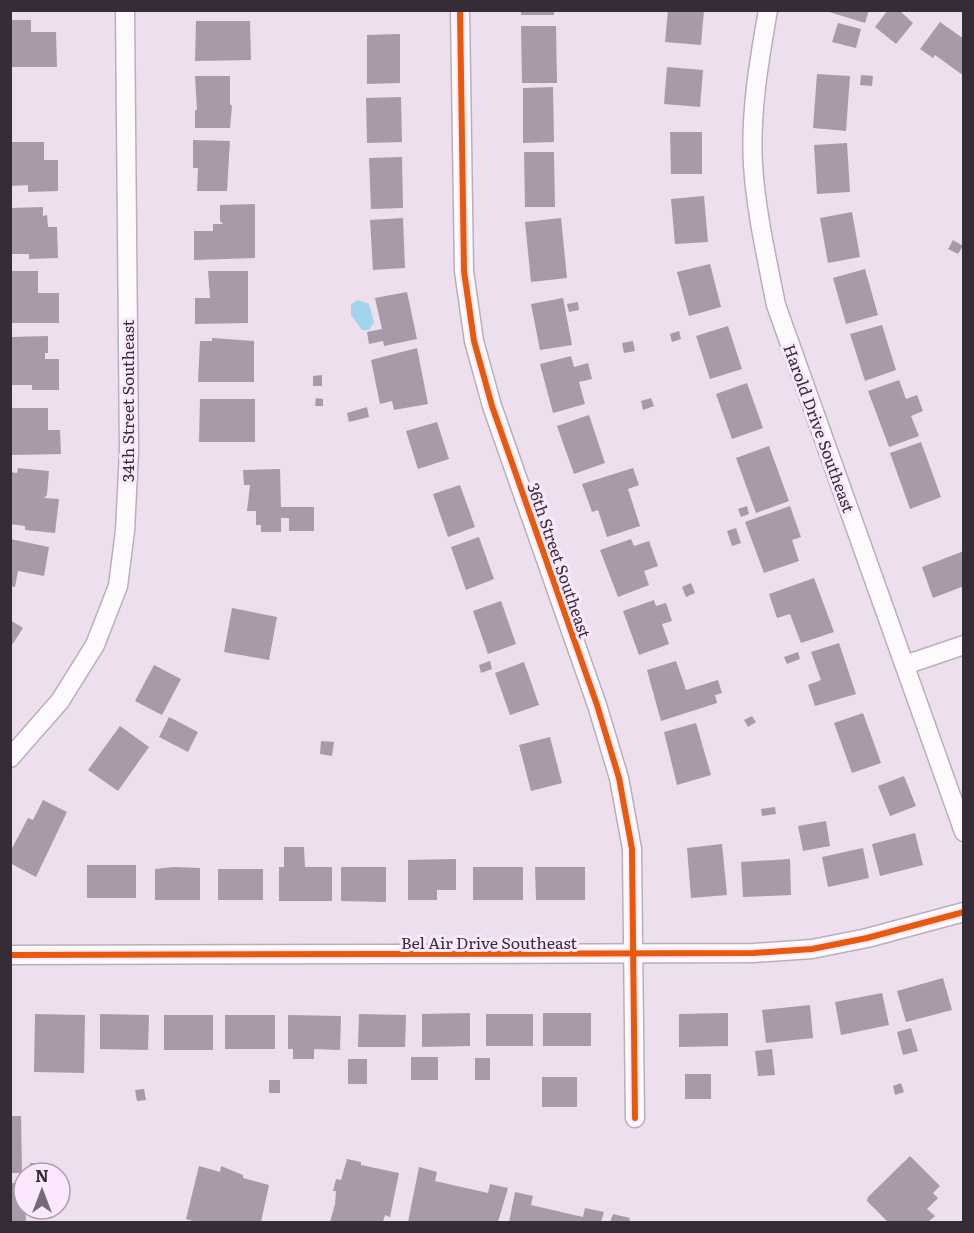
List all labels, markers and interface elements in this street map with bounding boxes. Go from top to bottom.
street label: 34th Street Southeast [115,319,139,482]
street label: Harold Drive Southeast [778,340,862,516]
street label: 36th Street Southeast [522,479,598,641]
street label: Bel Air Drive Southeast [401,930,578,954]
north arrow [12,1161,72,1221]
text: N [35,1163,49,1187]

